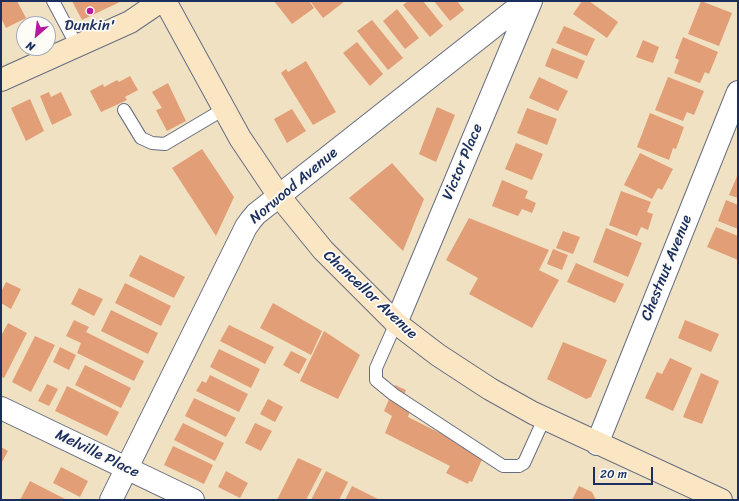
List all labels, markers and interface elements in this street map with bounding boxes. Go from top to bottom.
marker: Dunkin' [85,6,95,16]
north arrow [16,16,56,56]
place label: Dunkin' [65,17,115,35]
text: N [23,36,38,56]
street label: Victor Place [439,121,487,203]
street label: Norwood Avenue [246,144,342,228]
street label: Chestnut Avenue [638,213,696,323]
street label: Chancellor Avenue [319,247,421,343]
street label: Melville Place [52,426,142,482]
scale bar [595,459,655,485]
text: 20 m [600,463,627,485]

